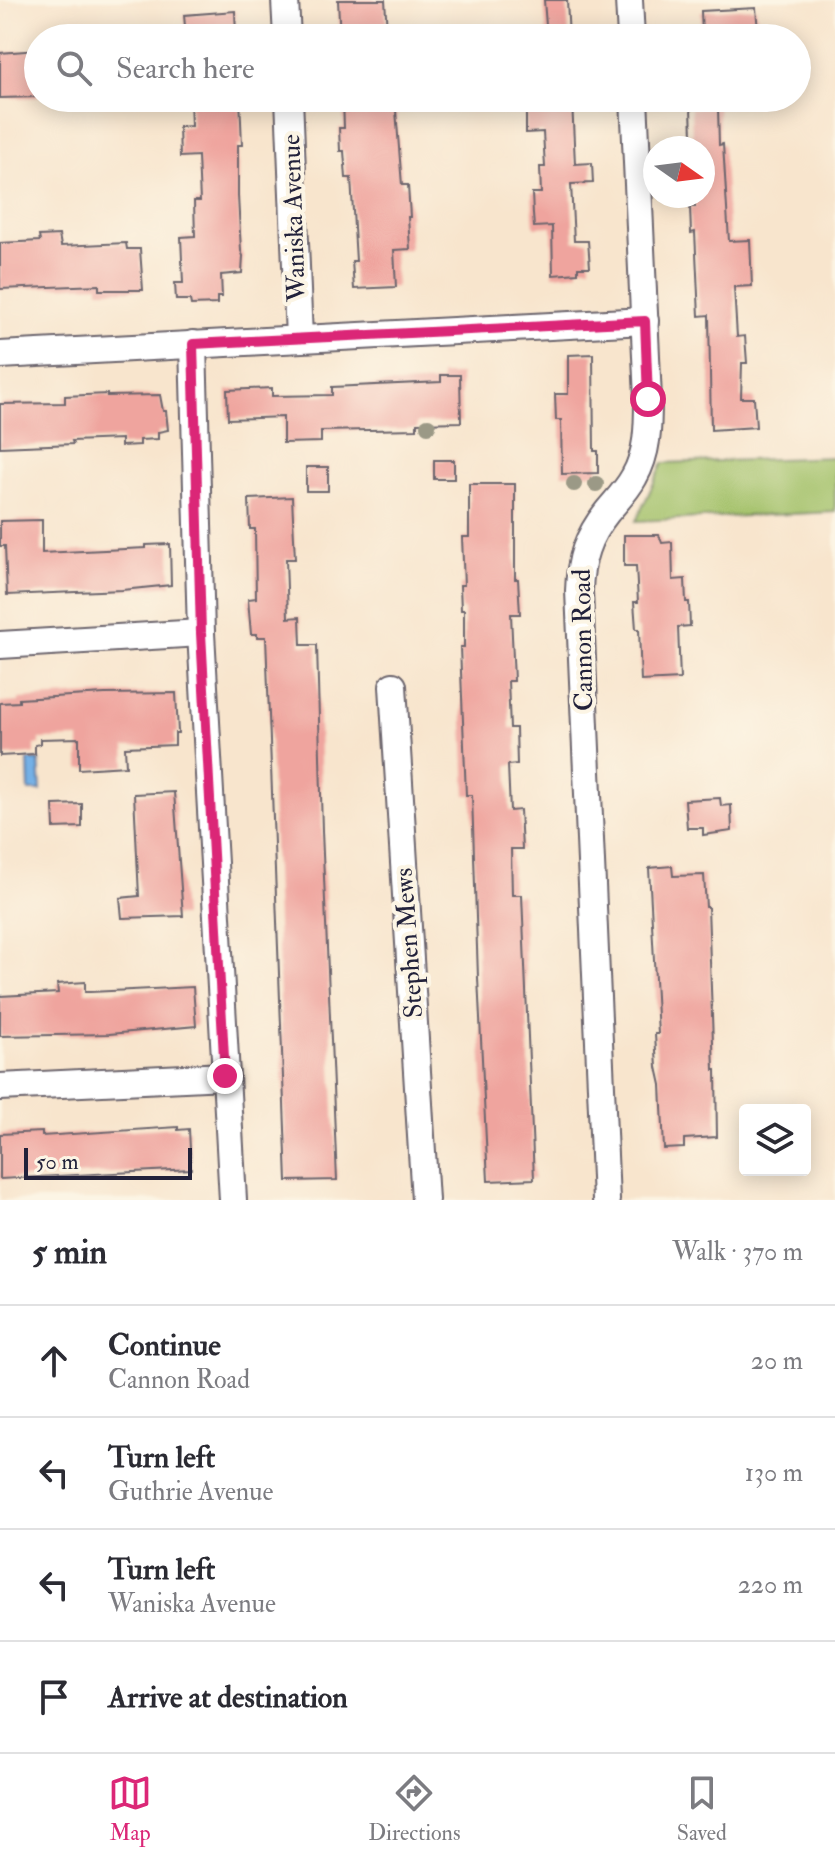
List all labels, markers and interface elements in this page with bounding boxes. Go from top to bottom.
search box [24,24,811,112]
icon: search [52,46,96,90]
text: Search here [116,50,255,87]
street label: Waniska Avenue [275,133,313,303]
north arrow [643,136,715,208]
route start [630,381,666,417]
street label: Cannon Road [566,568,600,711]
street label: Stephen Mews [388,867,431,1019]
route end [207,1058,243,1094]
map controls [739,1104,811,1176]
button: layers [739,1104,811,1176]
scale bar [24,1144,192,1180]
text: 50 m [36,1148,78,1176]
text: 5 min [32,1231,107,1274]
text: Walk · 370 m [672,1236,803,1268]
text: Continue [108,1327,221,1364]
icon: ahead [32,1339,76,1383]
text: 20 m [751,1345,803,1377]
text: Cannon Road [108,1364,250,1396]
text: Turn left [108,1439,215,1476]
icon: left [32,1451,76,1495]
text: 130 m [745,1457,803,1489]
text: Guthrie Avenue [108,1476,273,1508]
text: Turn left [108,1551,215,1588]
icon: left [32,1563,76,1607]
text: 220 m [738,1569,803,1601]
text: Waniska Avenue [108,1588,276,1620]
icon: arrive [32,1675,76,1719]
text: Arrive at destination [108,1679,348,1716]
tab: Map [108,1771,152,1847]
tab: Directions [368,1771,461,1847]
tab: Saved [677,1771,727,1847]

